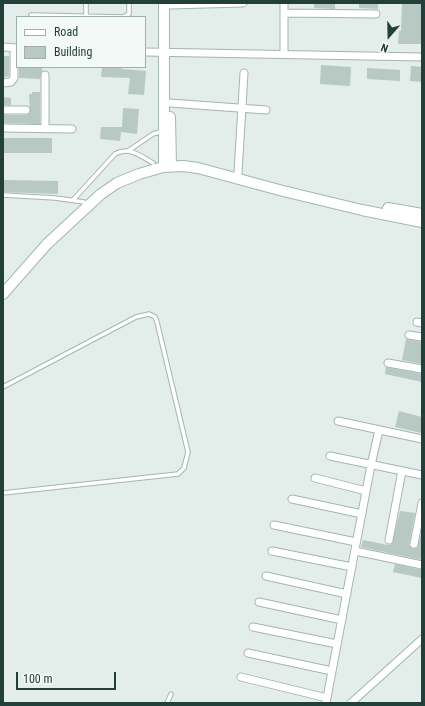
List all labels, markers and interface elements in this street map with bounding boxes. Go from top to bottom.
legend [16,16,146,68]
north arrow [369,16,409,56]
text: Road [54,25,78,39]
text: N [379,40,390,55]
text: Building [54,45,92,59]
scale bar [18,664,118,690]
text: 100 m [23,672,53,686]

